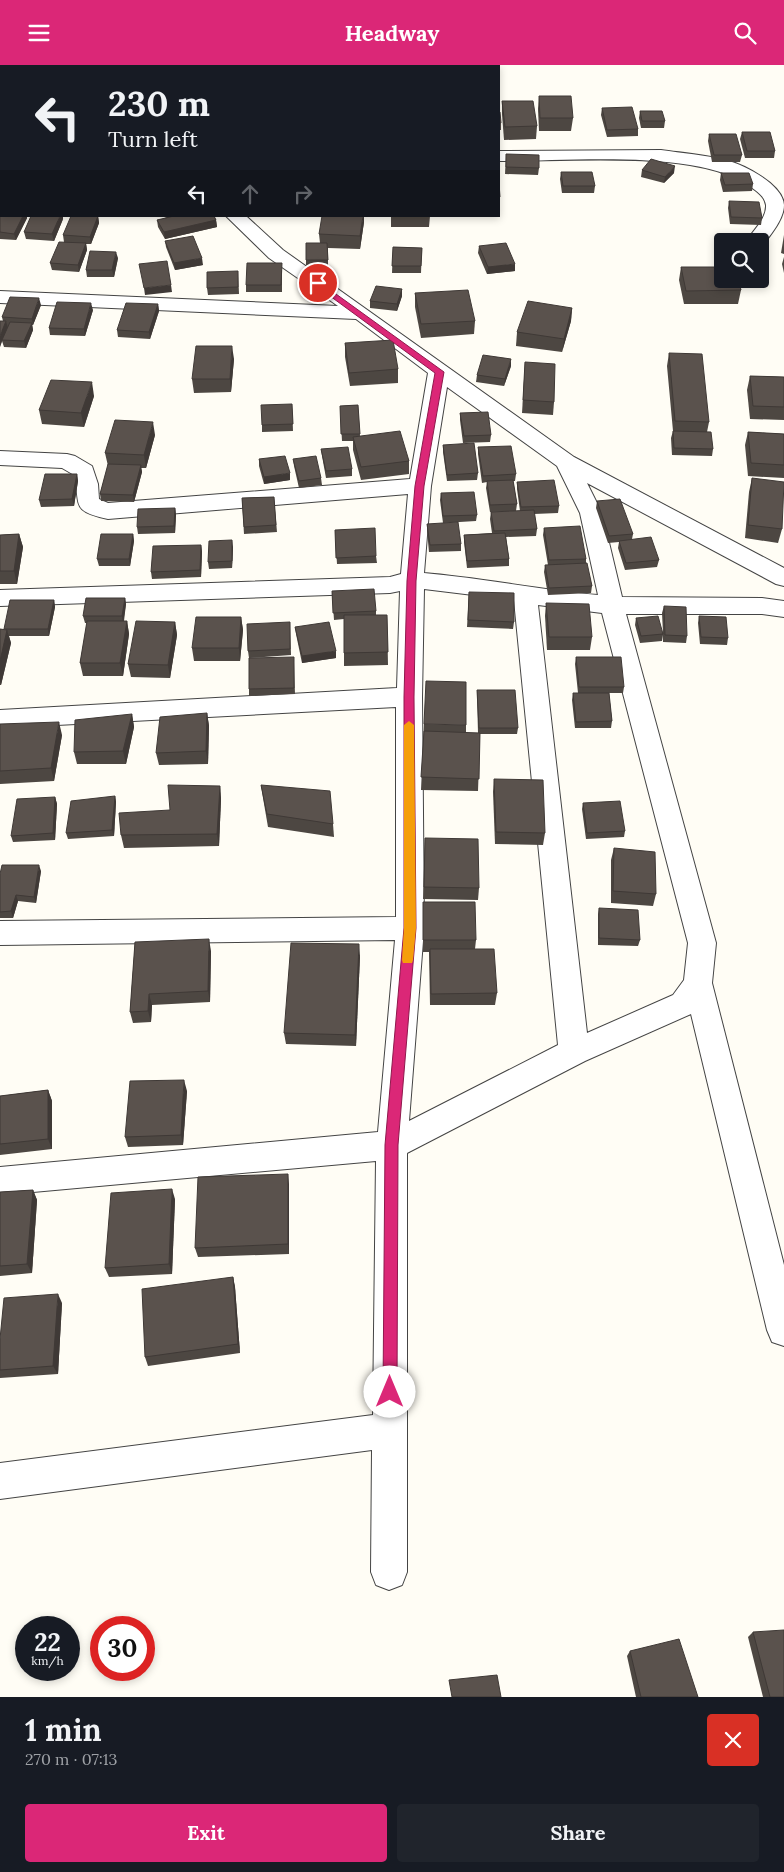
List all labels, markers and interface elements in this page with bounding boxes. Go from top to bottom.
icon: menu [25,19,53,47]
text: Headway [345,19,439,47]
icon: search [731,19,759,47]
text: 230 m [108,81,210,126]
icon: left [25,85,90,150]
text: Turn left [108,125,198,153]
icon: left [183,180,211,208]
icon: ahead [236,180,264,208]
icon: right [289,180,317,208]
map controls [714,233,769,288]
button: search [714,233,769,288]
pin [297,262,339,304]
icon: arrive [304,269,332,297]
position arrow [363,1365,415,1417]
speed limit sign: 30 [90,1616,155,1681]
text: 22 [34,1626,61,1658]
text: km/h [31,1653,64,1668]
text: 1 min [25,1711,102,1749]
button: close [707,1714,759,1766]
text: 270 m · 07:13 [25,1749,118,1769]
button: Exit [25,1804,387,1862]
button: Share [397,1804,759,1862]

